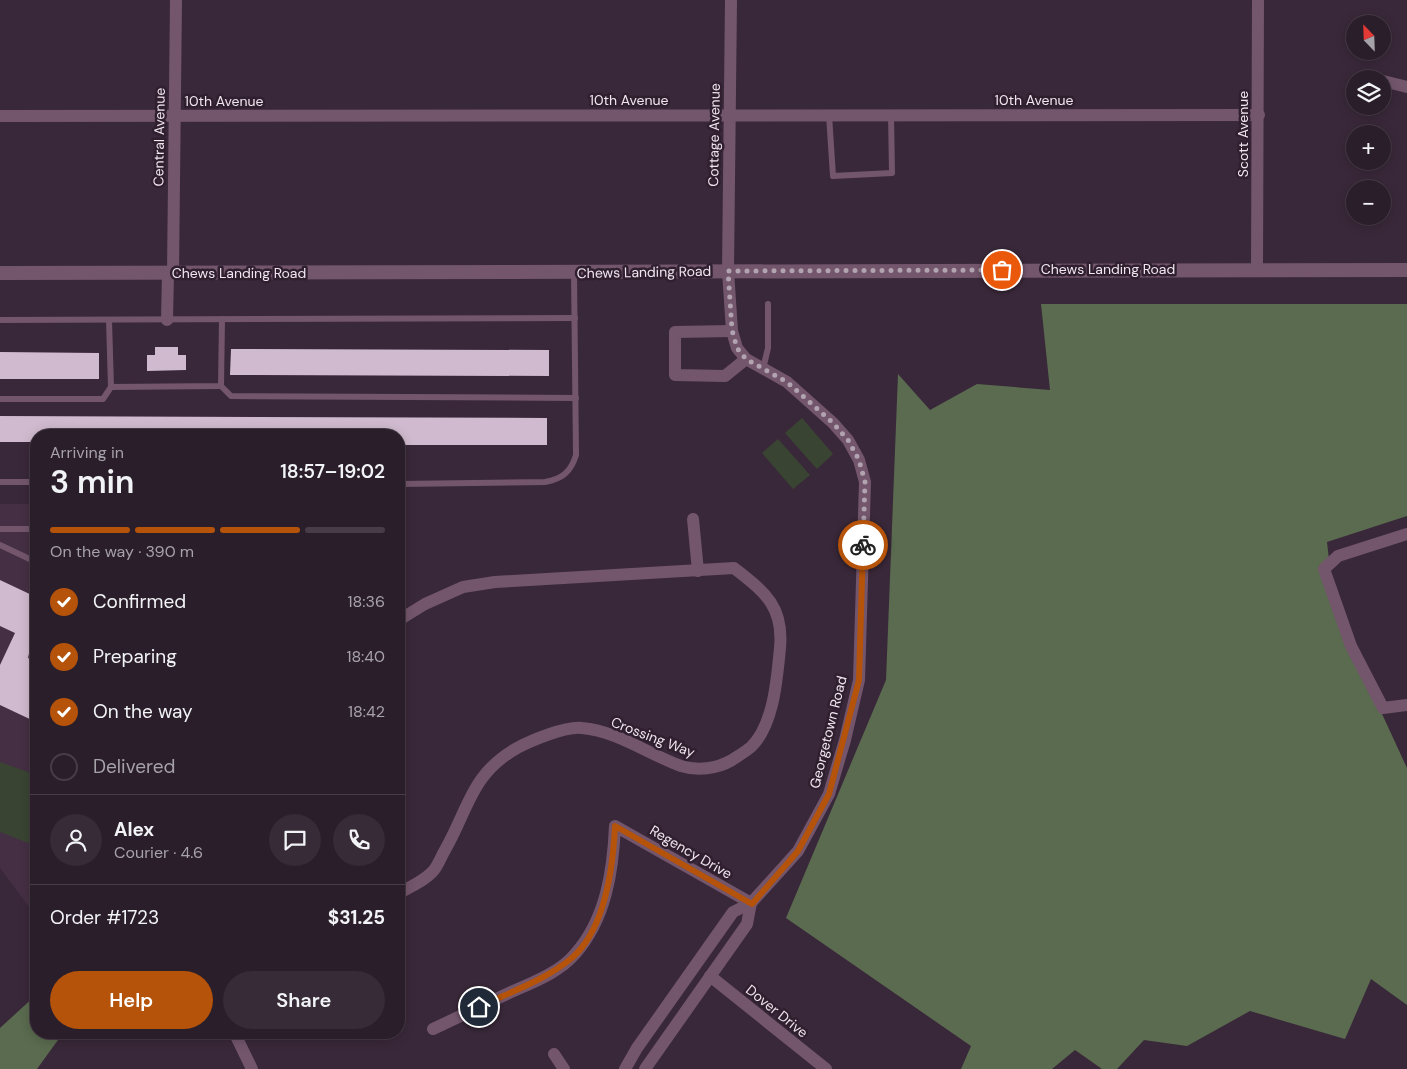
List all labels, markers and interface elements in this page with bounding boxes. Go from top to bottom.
north arrow [1346,15,1391,60]
map controls [1346,15,1391,225]
button: layers [1346,70,1391,115]
street label: Cottage Avenue [704,83,724,187]
street label: Central Avenue [149,87,169,187]
street label: 10th Avenue [590,91,668,109]
street label: 10th Avenue [995,91,1073,109]
street label: Scott Avenue [1234,91,1252,177]
street label: 10th Avenue [185,92,263,110]
button: + [1346,125,1391,170]
button: − [1346,180,1391,225]
pin [981,249,1023,291]
icon: bag [988,256,1016,284]
street label: Chews Landing Road [1041,260,1175,278]
street label: Chews Landing Road [577,262,711,282]
street label: Chews Landing Road [172,264,306,282]
text: Arriving in [50,442,124,463]
text: 18:57–19:02 [280,459,385,484]
text: 3 min [50,461,134,503]
courier [838,520,888,570]
icon: bike [849,531,877,559]
text: On the way · 390 m [50,541,194,562]
icon: check [50,588,78,616]
text: Confirmed [93,589,186,614]
text: 18:36 [348,591,385,612]
icon: check [50,643,78,671]
text: Preparing [93,644,177,669]
text: 18:40 [346,646,385,667]
street label: Georgetown Road [805,674,851,790]
icon: check [50,698,78,726]
text: On the way [93,699,193,724]
text: 18:42 [348,701,385,722]
street label: Crossing Way [609,713,698,761]
text: Delivered [93,754,175,779]
button: person [50,814,102,866]
button: chat [269,814,321,866]
button: phone [333,814,385,866]
text: Alex [114,817,154,842]
street label: Regency Drive [647,821,735,883]
text: Courier · 4.6 [114,842,203,863]
text: Order #1723 [50,905,159,930]
text: $31.25 [328,905,385,930]
button: Help [50,971,213,1029]
button: Share [223,971,385,1029]
street label: Dover Drive [742,981,812,1042]
pin [458,986,500,1028]
icon: home [465,993,493,1021]

